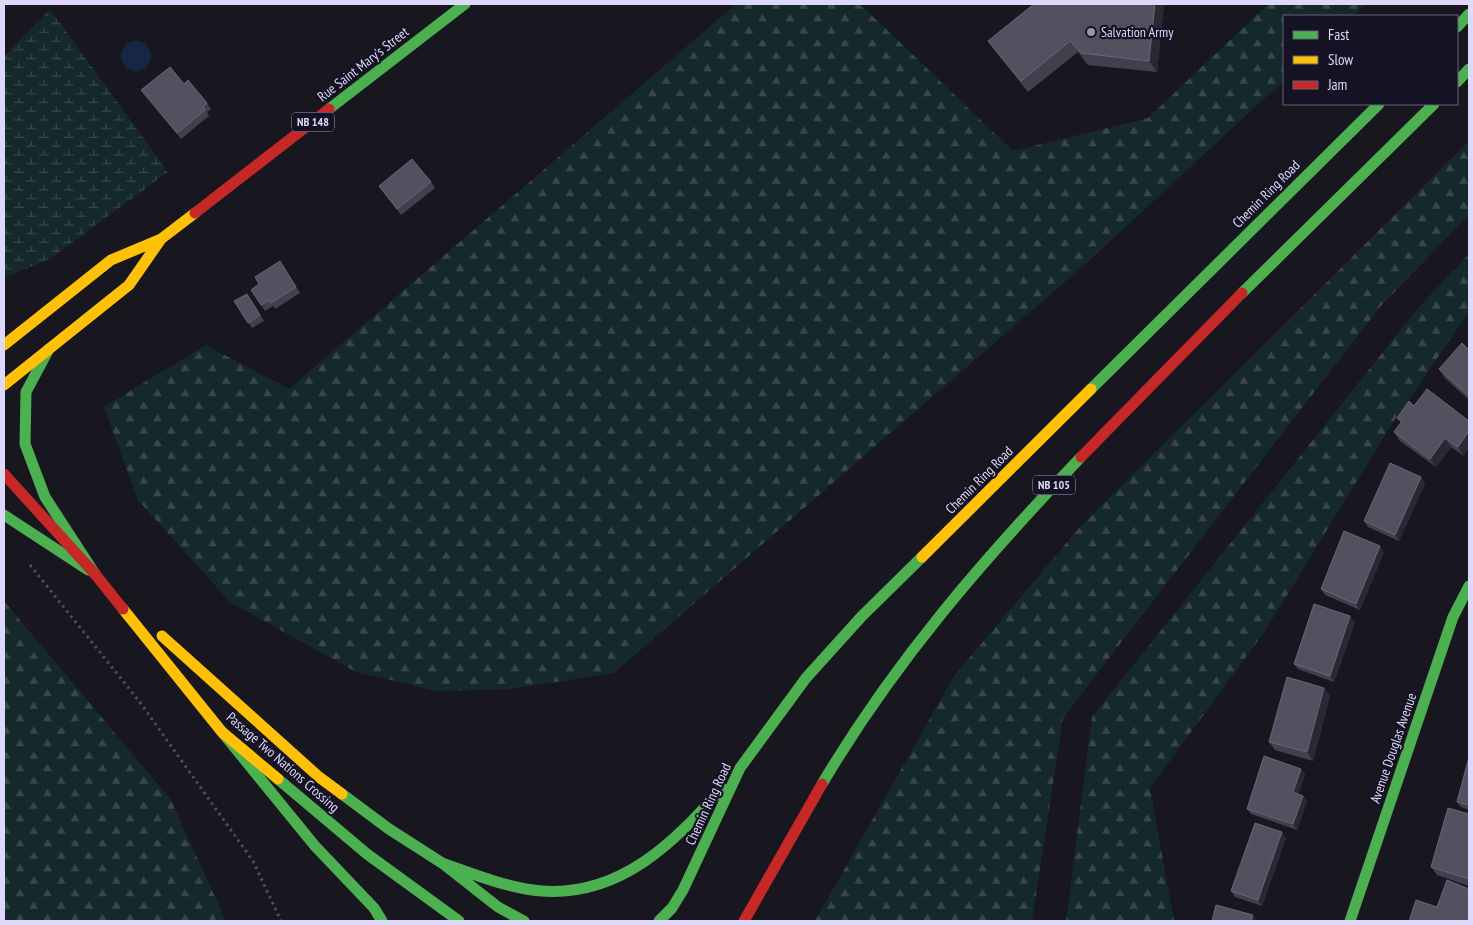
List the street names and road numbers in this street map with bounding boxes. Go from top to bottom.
street label: Rue Saint Mary's Street [314,23,412,105]
road number: NB 148 [292,112,334,132]
street label: Chemin Ring Road [1228,156,1304,232]
street label: Chemin Ring Road [941,442,1017,518]
road number: NB 105 [1033,476,1075,494]
street label: Avenue Douglas Avenue [1366,690,1420,806]
street label: Passage Two Nations Crossing [223,708,343,816]
street label: Chemin Ring Road [681,760,735,848]

